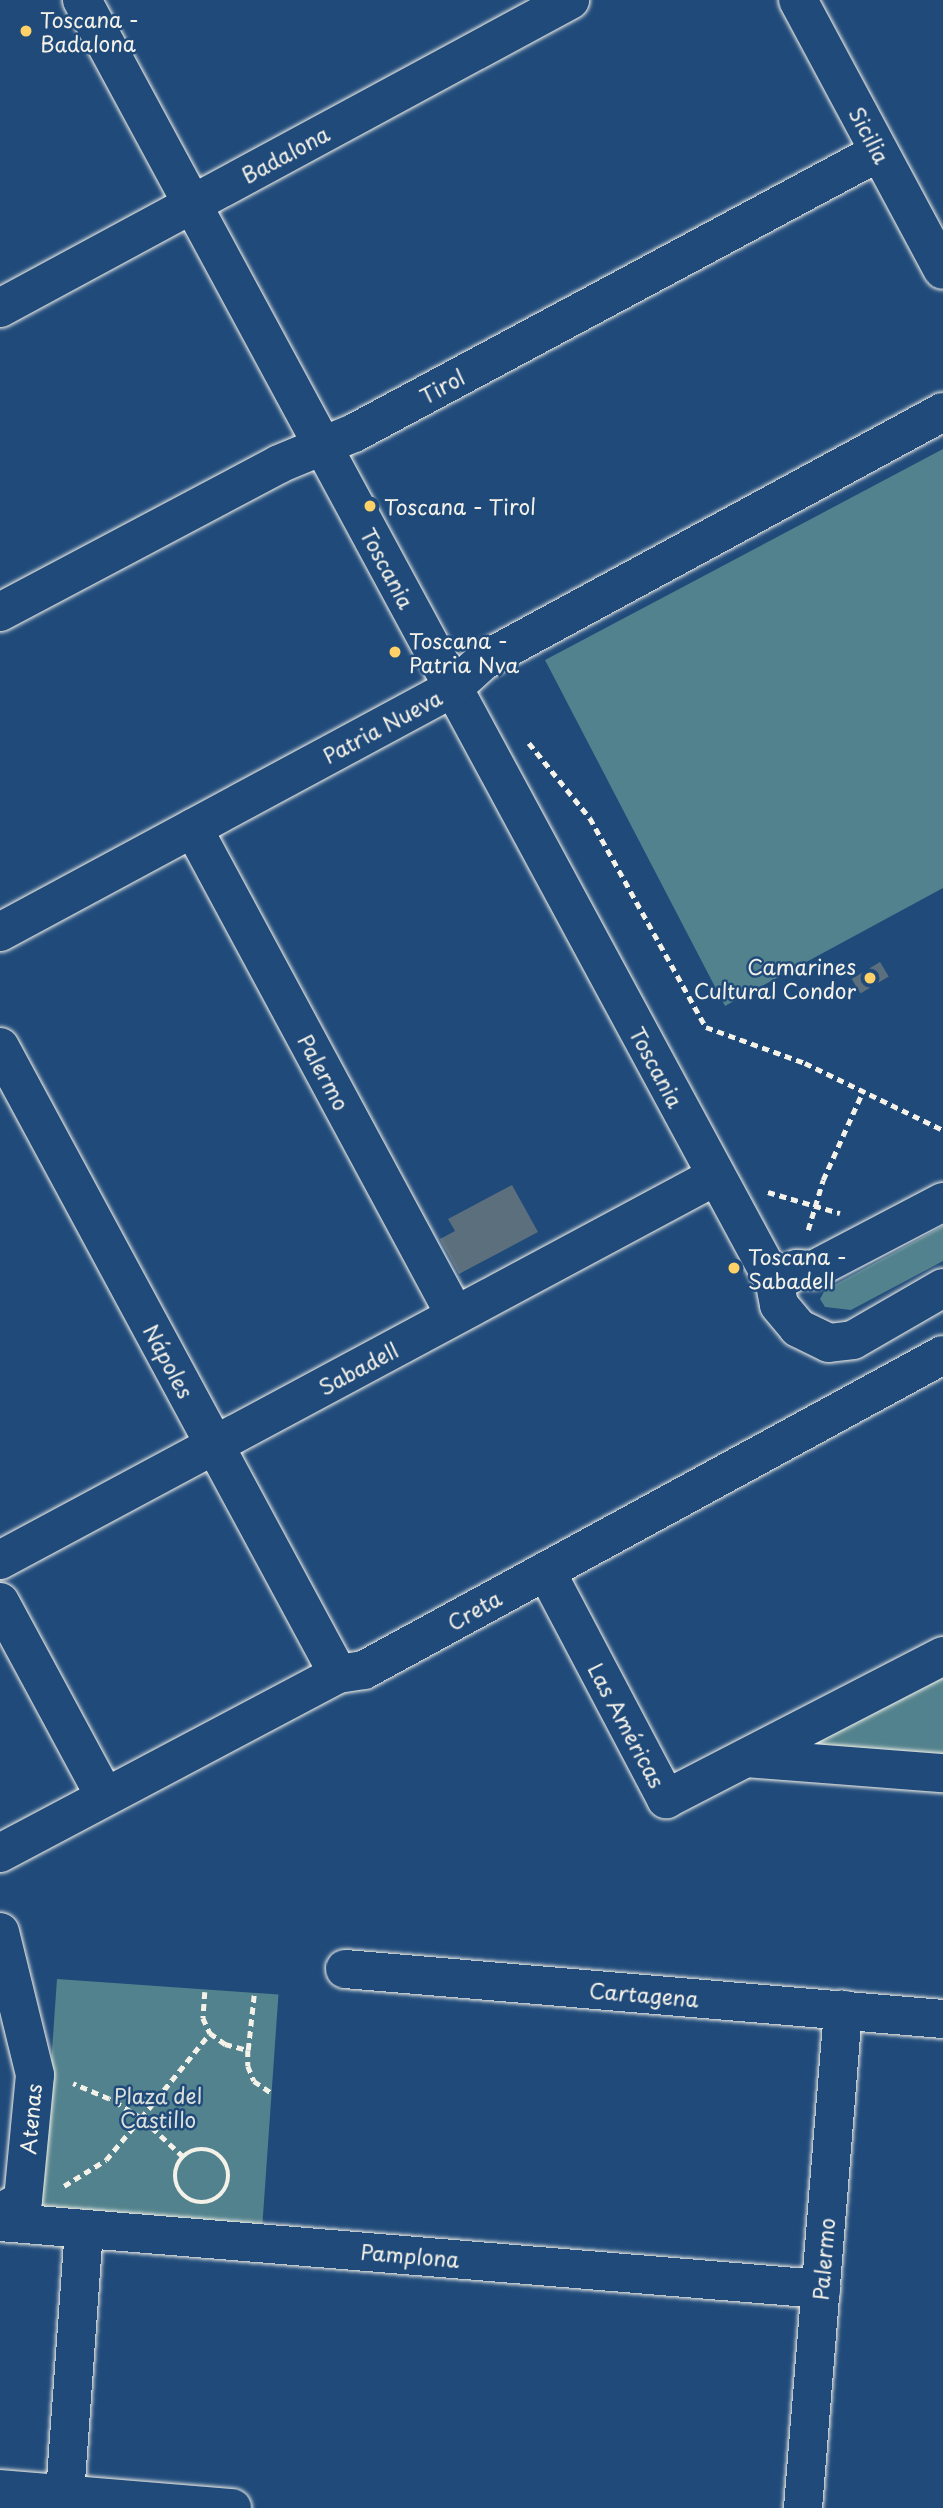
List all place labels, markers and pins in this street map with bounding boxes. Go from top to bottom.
place label: Toscana - Badalona [40,6,139,56]
marker: Toscana - Badalona [18,23,34,39]
place label: Toscana - Tirol [384,493,538,519]
marker: Toscana - Tirol [362,498,378,514]
place label: Toscana - Patria Nva [409,627,516,677]
marker: Toscana - Patria Nva [387,644,403,660]
place label: Camarines Cultural Condor [693,953,856,1003]
marker: Camarines Cultural Condor [862,970,878,986]
place label: Toscana - Sabadell [748,1243,847,1293]
marker: Toscana - Sabadell [726,1260,742,1276]

